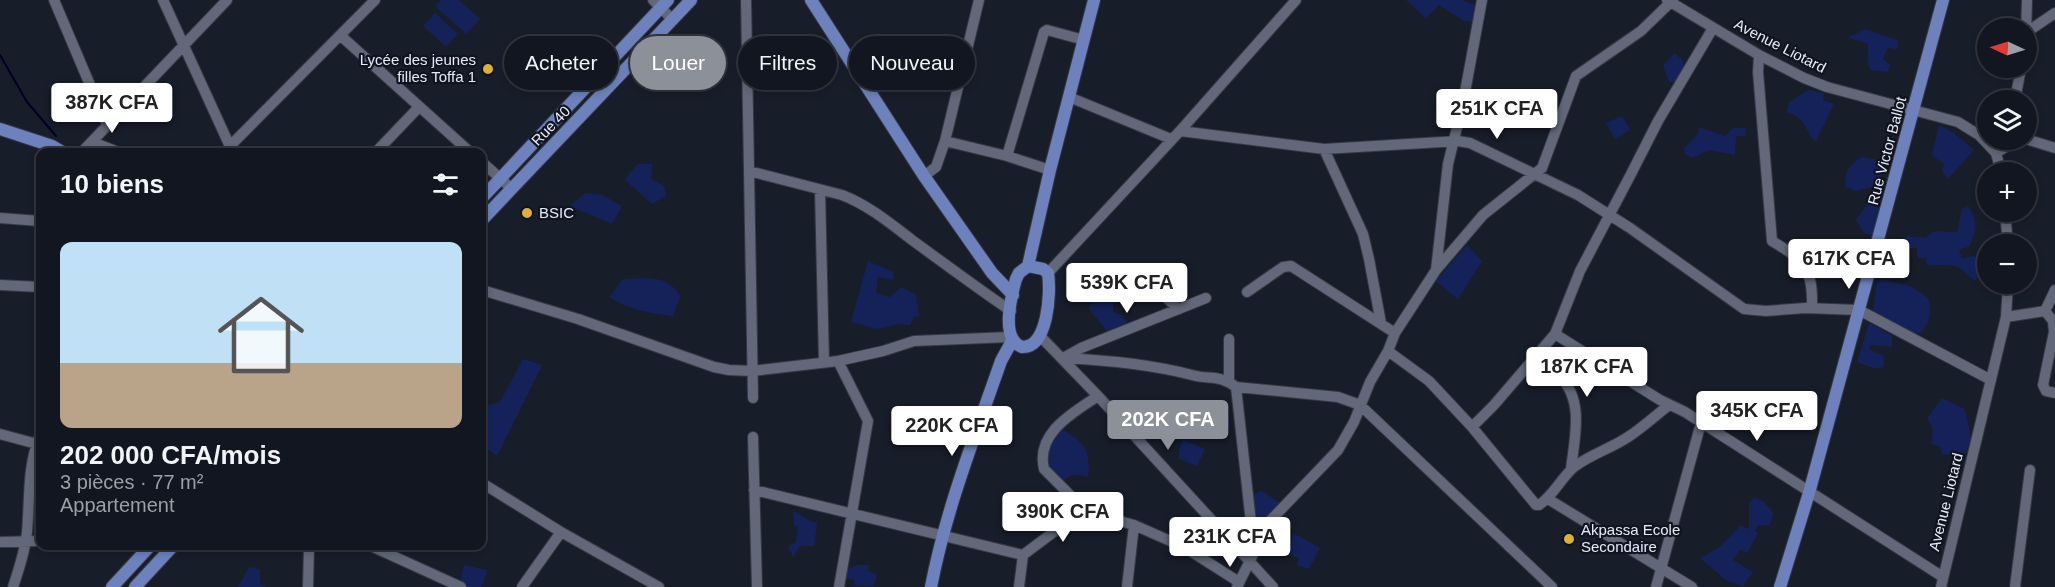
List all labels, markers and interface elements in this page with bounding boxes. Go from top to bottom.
street label: Avenue Liotard [1732,15,1829,76]
north arrow [1977,18,2037,78]
map controls [1977,18,2037,294]
chip: Acheter [504,36,618,90]
chip: Louer [630,36,726,90]
chip: Filtres [738,36,837,90]
chip: Nouveau [849,36,975,90]
place label: Lycée des jeunes filles Toffa 1 [360,51,476,85]
marker: Lycée des jeunes filles Toffa 1 [481,62,495,76]
pin: 387K CFA [50,83,174,134]
pin: 251K CFA [1435,89,1559,140]
button: layers [1977,90,2037,150]
text: 387K CFA [65,91,159,113]
street label: Rue Victor Ballot [1864,94,1909,207]
text: 251K CFA [1450,97,1544,119]
street label: Rue 40 [528,102,574,149]
button: + [1977,162,2037,222]
icon: filters [429,168,462,201]
text: 10 biens [60,169,164,199]
place label: BSIC [539,204,574,221]
marker: BSIC [520,206,534,220]
button: − [1977,234,2037,294]
pin: 617K CFA [1787,239,1911,290]
text: 617K CFA [1802,247,1896,269]
pin: 539K CFA [1065,263,1189,314]
text: 539K CFA [1080,271,1174,293]
icon: home [207,281,315,389]
pin: 187K CFA [1525,347,1649,398]
text: 187K CFA [1540,355,1634,377]
pin: 345K CFA [1695,391,1819,442]
text: 345K CFA [1710,399,1804,421]
pin: 202K CFA [1106,400,1230,451]
pin: 220K CFA [890,406,1014,457]
text: 202K CFA [1121,408,1215,430]
text: 220K CFA [905,414,999,436]
text: 202 000 CFA/mois [60,440,281,470]
street label: Avenue Liotard [1925,451,1966,553]
text: 3 pièces · 77 m² [60,471,203,493]
pin: 390K CFA [1001,492,1125,543]
text: Appartement [60,494,175,516]
text: 390K CFA [1016,500,1110,522]
pin: 231K CFA [1168,517,1292,568]
place label: Akpassa Ecole Secondaire [1581,521,1680,555]
text: 231K CFA [1183,525,1277,547]
marker: Akpassa Ecole Secondaire [1562,532,1576,546]

